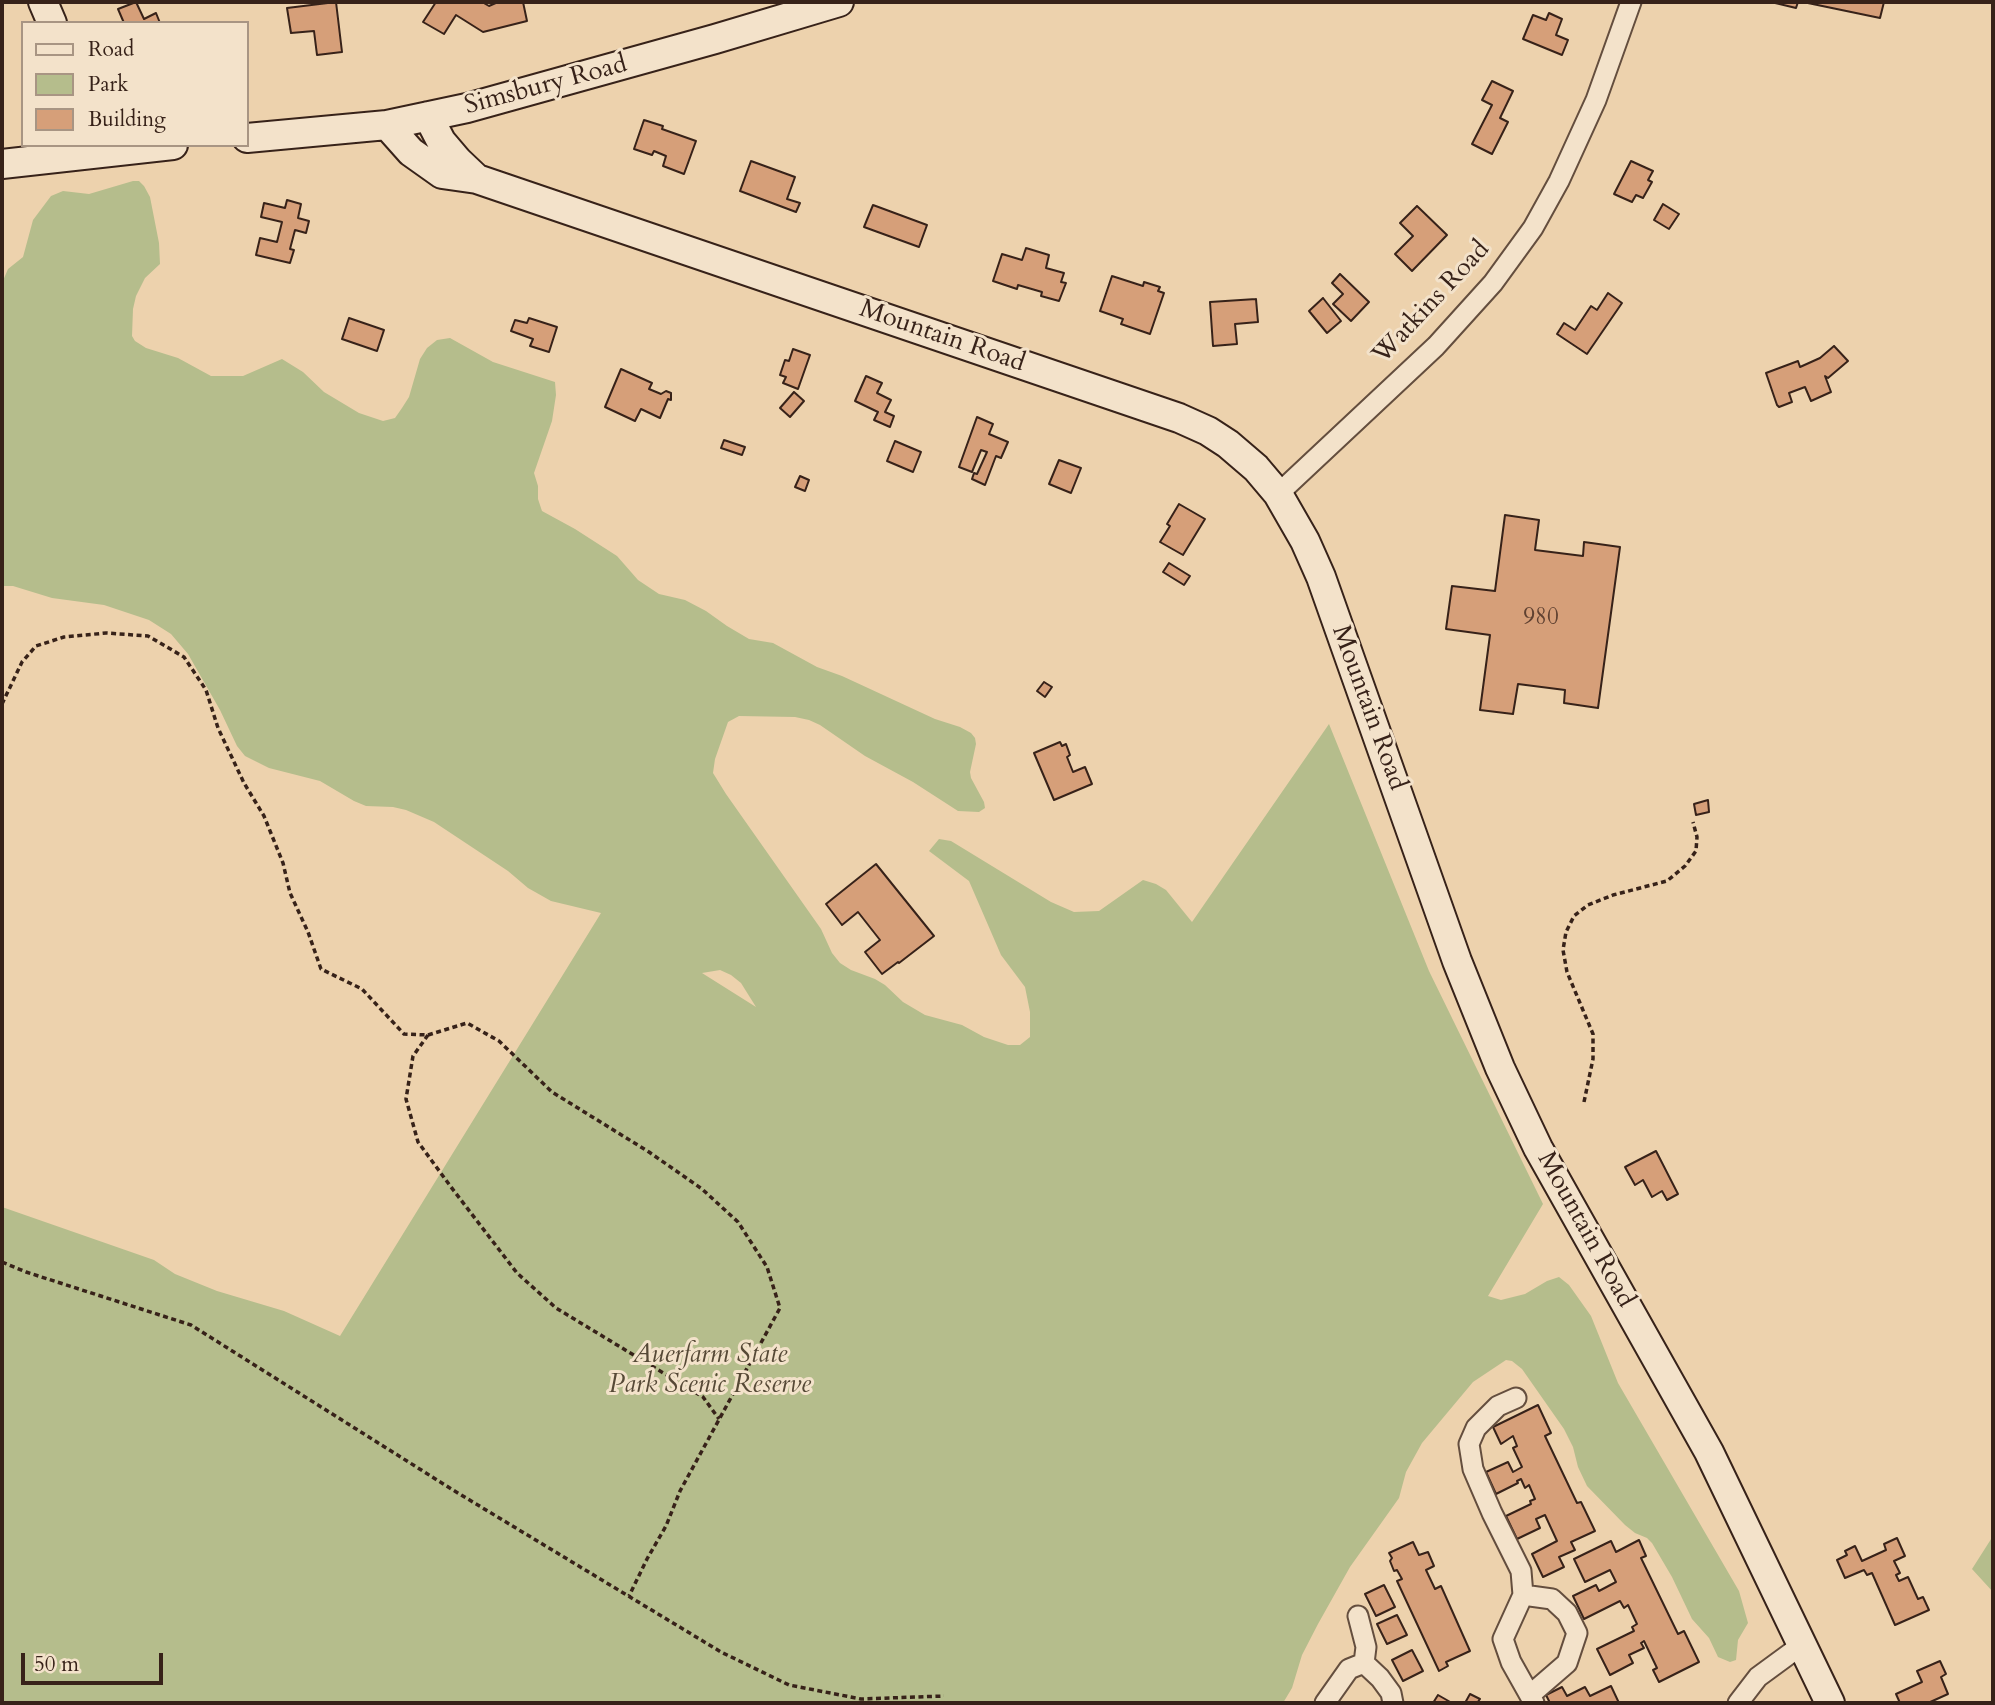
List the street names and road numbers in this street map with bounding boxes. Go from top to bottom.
street label: Simsbury Road [462,49,630,123]
street label: Watkins Road [1367,235,1497,371]
street label: Mountain Road [855,294,1029,380]
street label: Mountain Road [1324,621,1412,795]
street label: Mountain Road [1529,1147,1641,1313]

